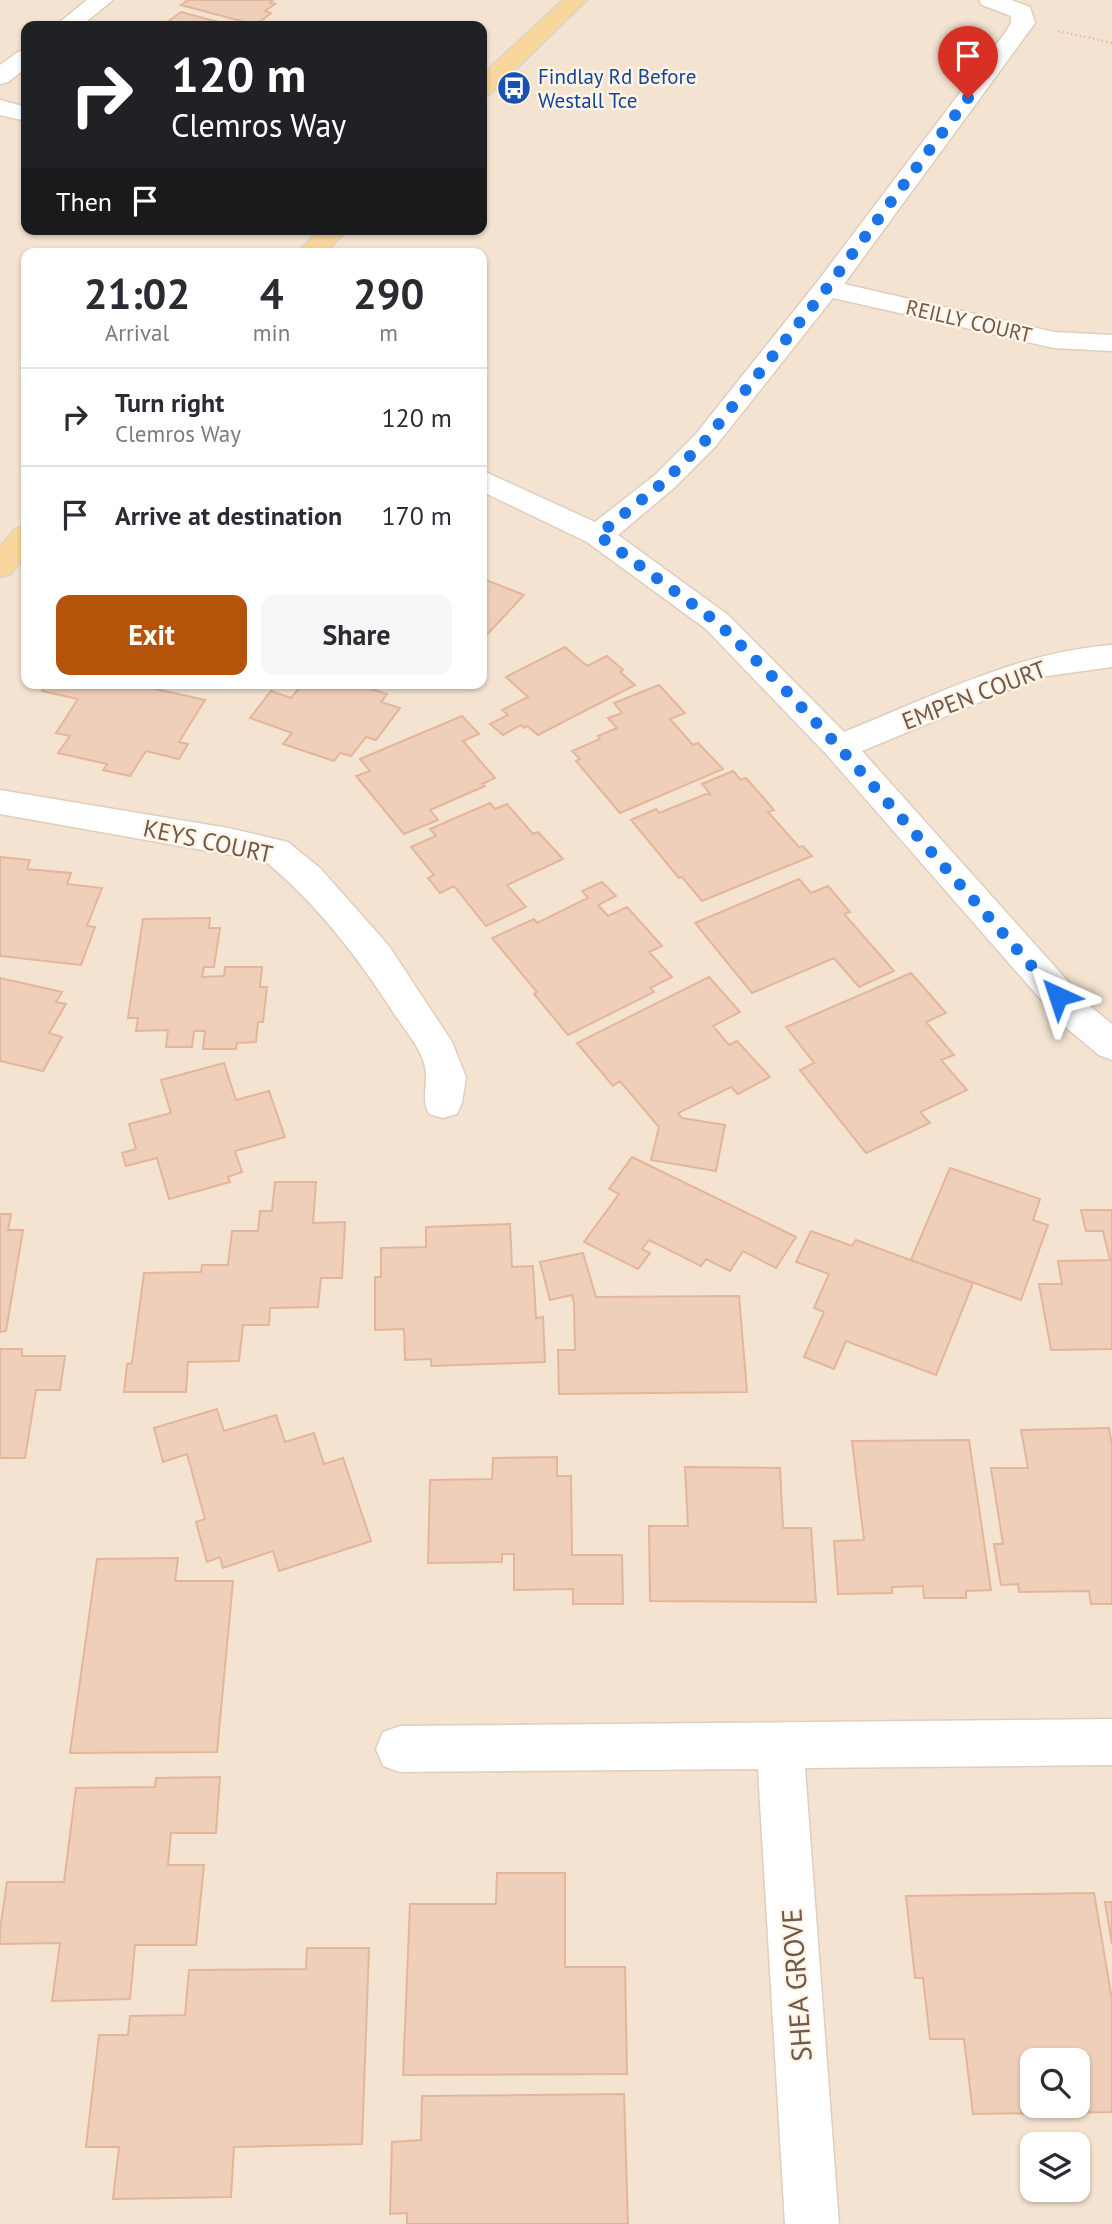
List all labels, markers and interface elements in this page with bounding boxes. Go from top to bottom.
pin [938,26,998,98]
icon: arrive [949,37,987,75]
text: 120 m [171,42,306,106]
icon: right [56,49,147,140]
place label: Findlay Rd Before Westall Tce [538,63,696,114]
bus stop icon: Findlay Rd Before Westall Tce [495,69,533,107]
text: Clemros Way [171,104,346,146]
icon: arrive [126,182,164,220]
text: Then [56,185,112,218]
text: 21:02 [84,266,190,321]
text: 4 [260,266,283,321]
text: 290 [353,266,424,321]
street label: REILLY COURT [903,293,1035,349]
text: Arrival [105,318,169,347]
text: min [253,318,290,347]
text: m [379,318,398,347]
text: Turn right [115,386,224,419]
icon: right [56,398,94,436]
text: 120 m [381,401,452,434]
text: Clemros Way [115,419,241,448]
icon: arrive [56,496,94,534]
text: Arrive at destination [115,499,342,532]
text: 170 m [381,499,452,532]
button: Exit [56,595,247,675]
button: Share [261,595,452,675]
street label: EMPEN COURT [898,653,1050,737]
street label: KEYS COURT [141,812,275,870]
position arrow [1021,959,1095,1033]
street label: SHEA GROVE [772,1907,820,2063]
map controls [1020,2048,1090,2202]
button: search [1020,2048,1090,2118]
button: layers [1020,2132,1090,2202]

